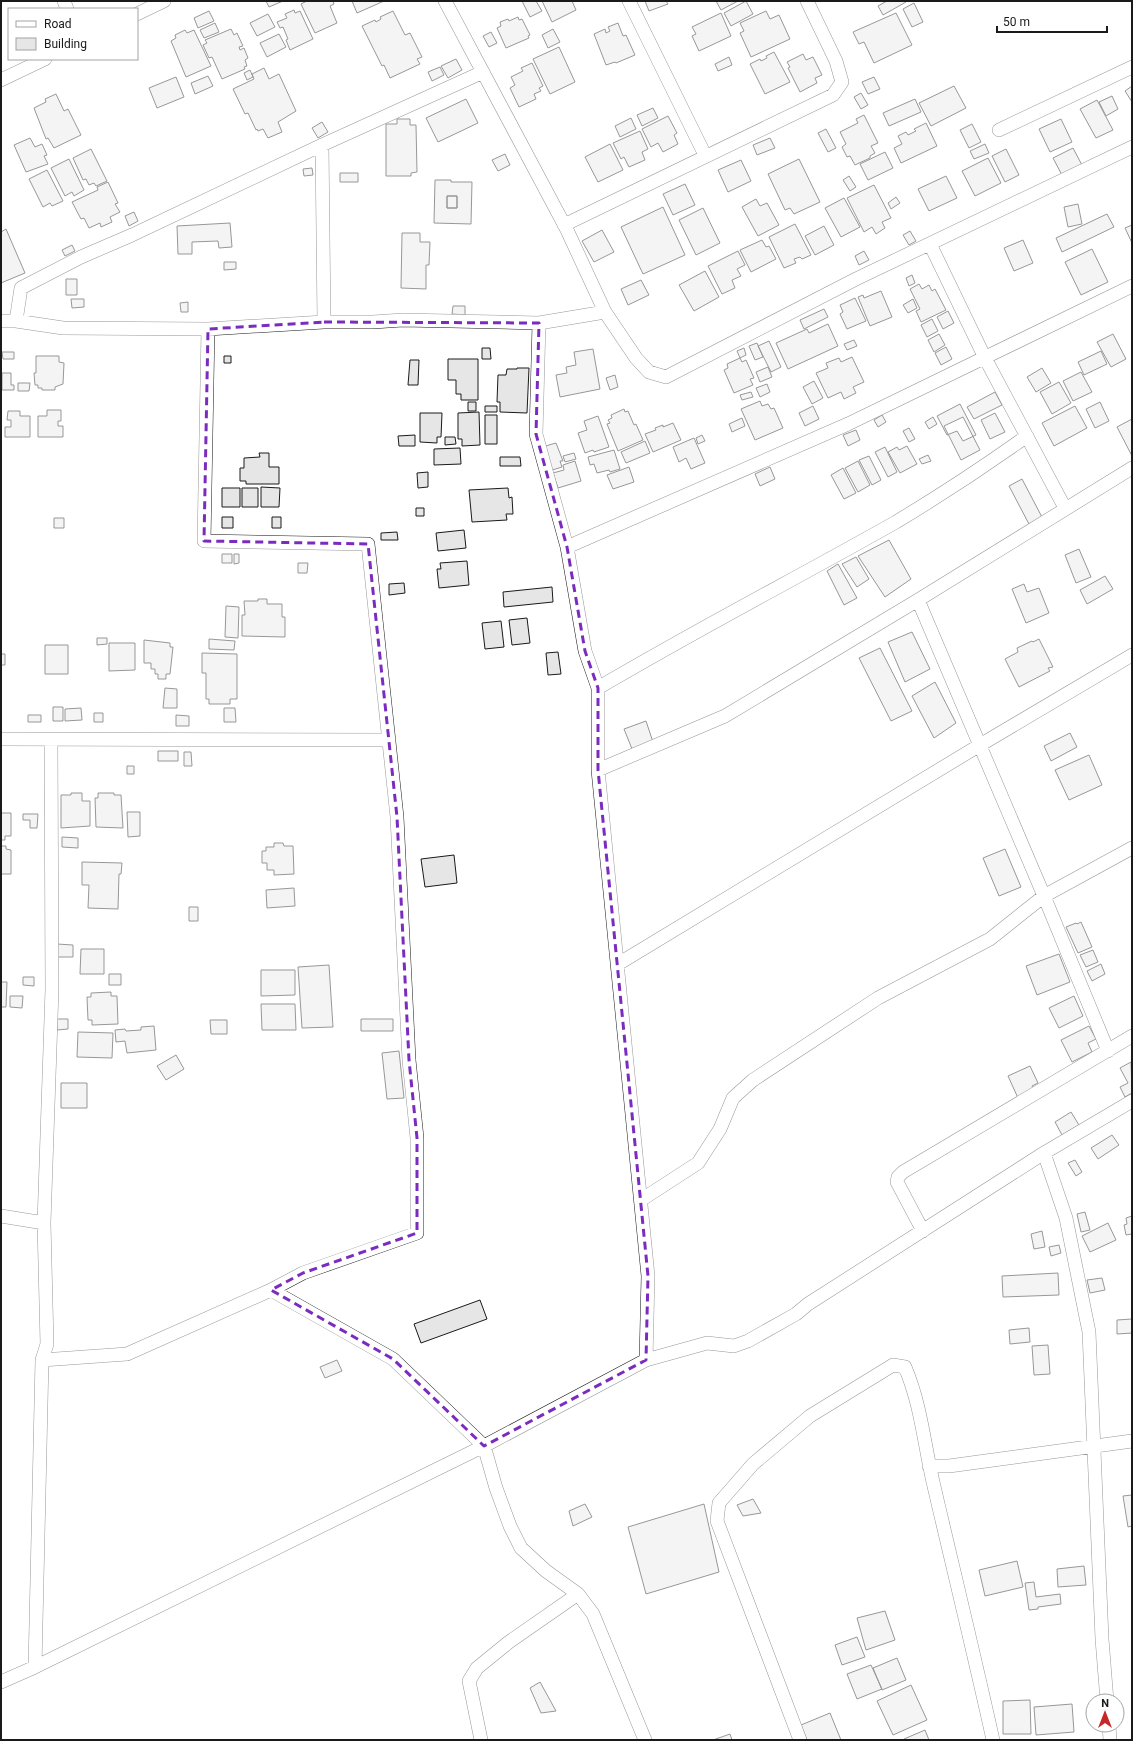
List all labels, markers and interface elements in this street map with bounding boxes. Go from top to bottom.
legend [8,8,138,60]
scale bar [997,8,1107,34]
text: 50 m [1003,15,1030,29]
text: Road [44,17,72,31]
text: Building [44,37,87,51]
north arrow [1085,1693,1125,1733]
text: N [1101,1697,1109,1710]

